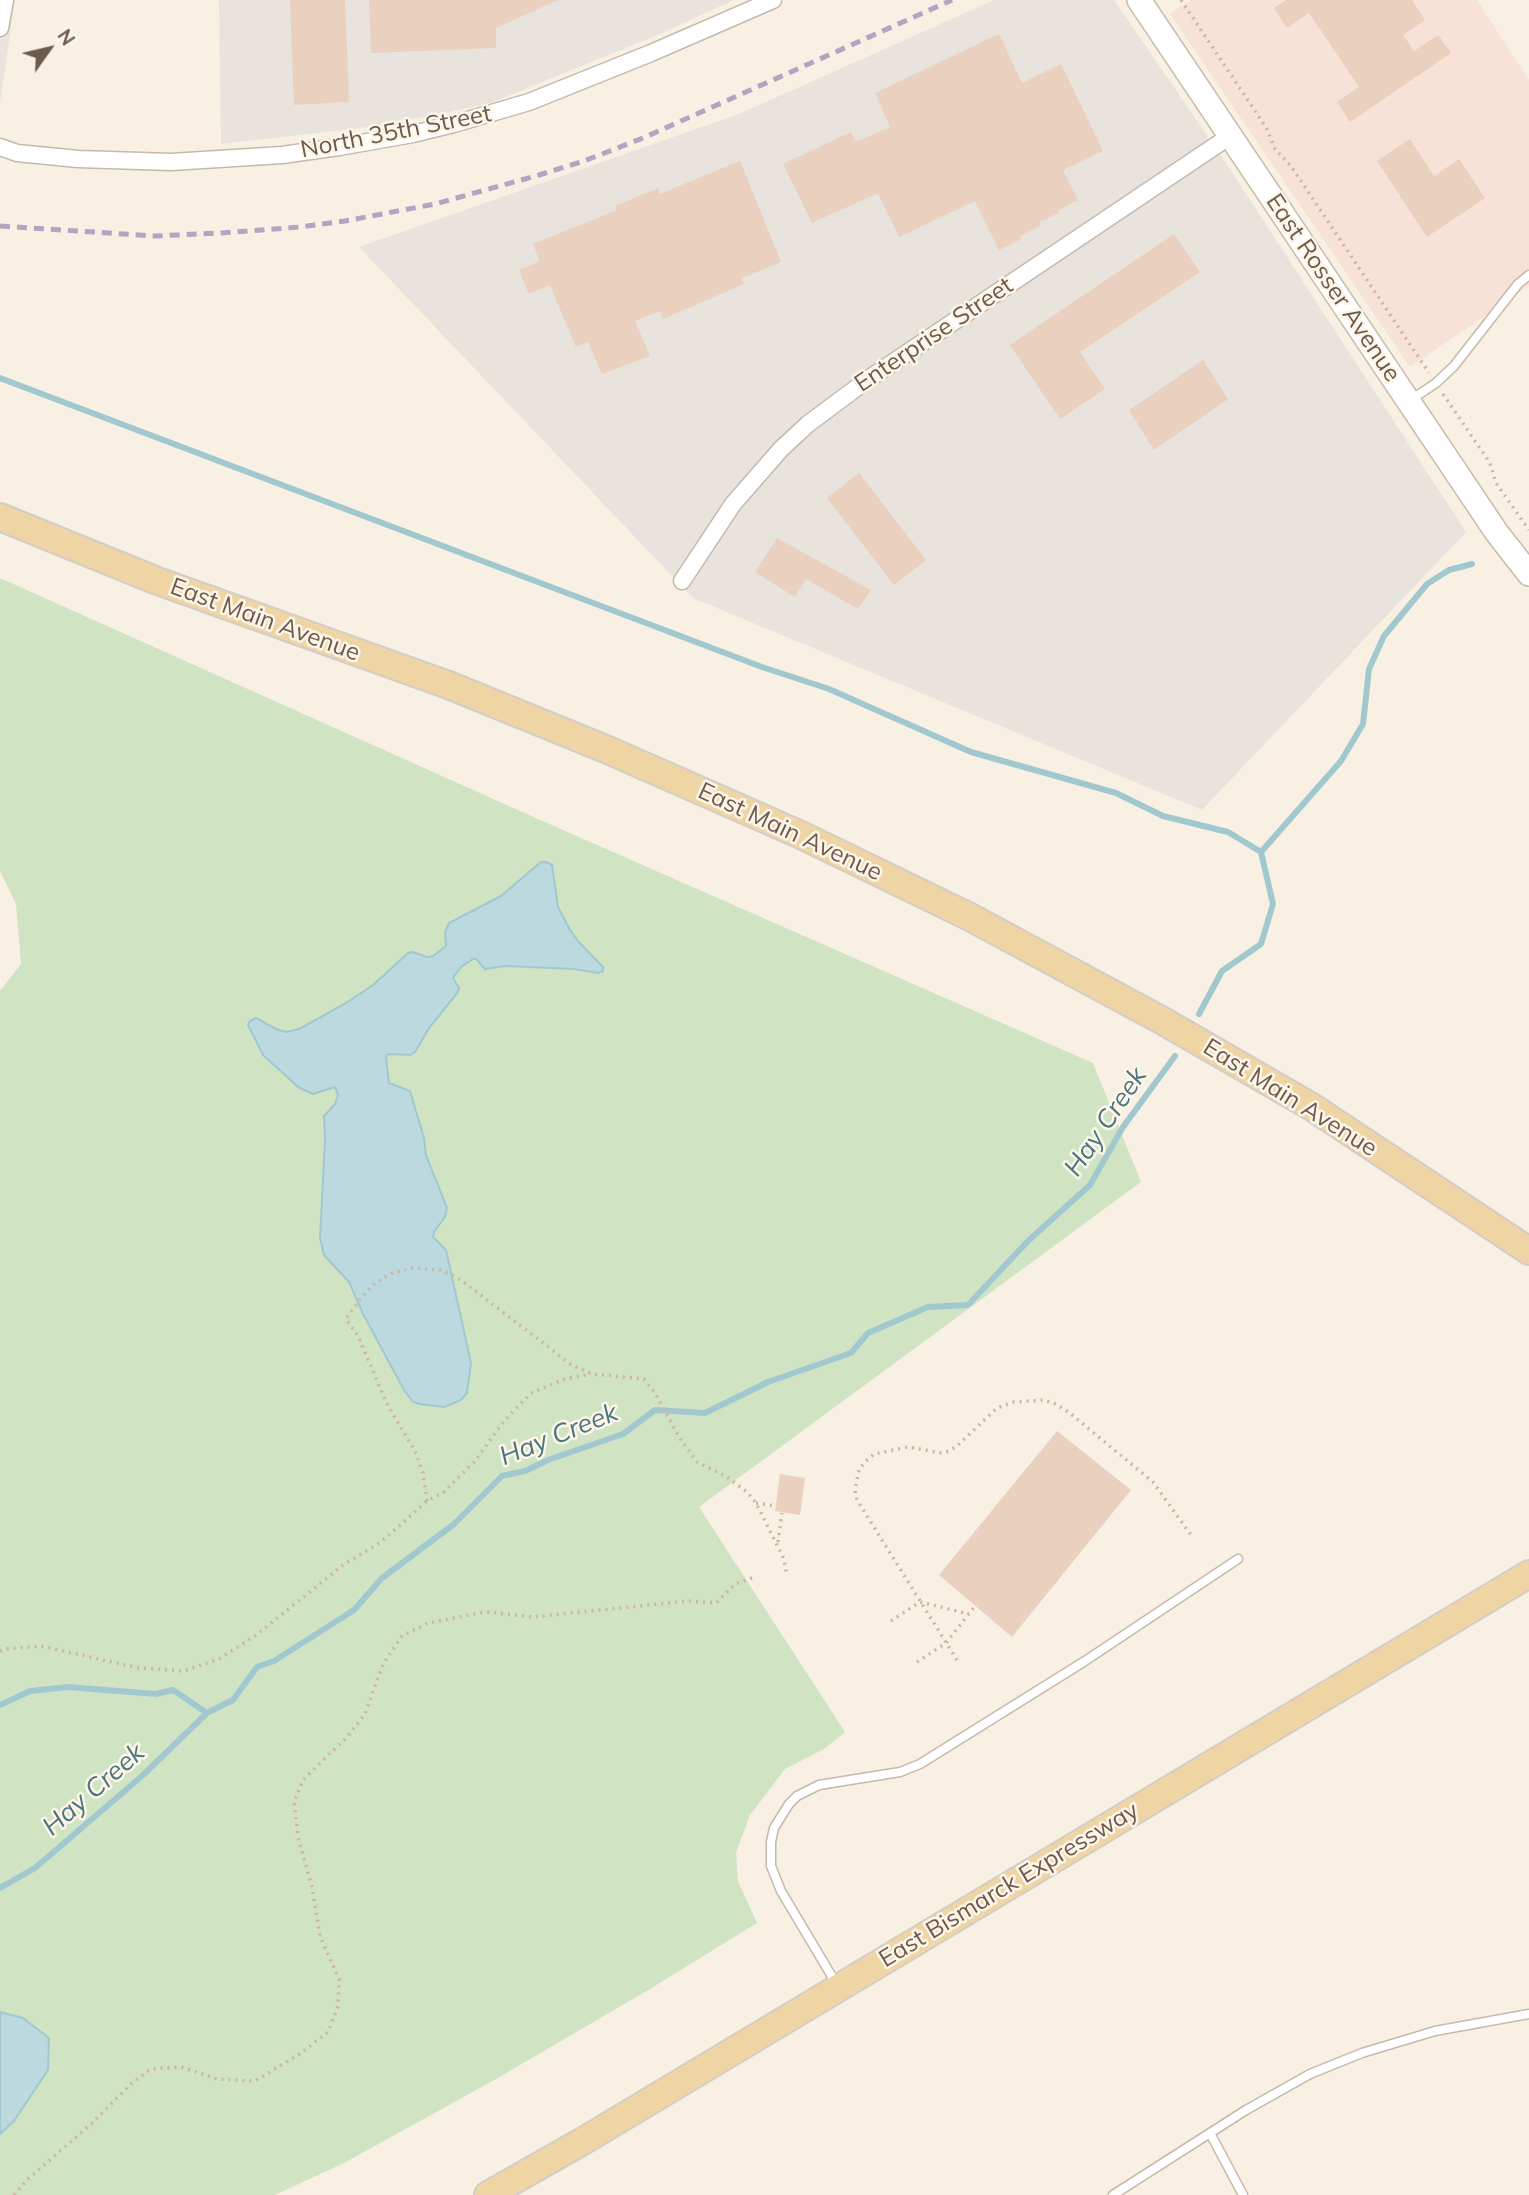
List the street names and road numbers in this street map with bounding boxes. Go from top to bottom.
street label: North 35th Street [298,99,494,165]
street label: East Rosser Avenue [1259,189,1407,387]
street label: Enterprise Street [849,271,1019,399]
street label: East Main Avenue [166,572,364,668]
street label: East Main Avenue [694,777,886,887]
street label: East Main Avenue [1198,1033,1382,1163]
street label: East Bismarck Expressway [874,1796,1144,1974]

